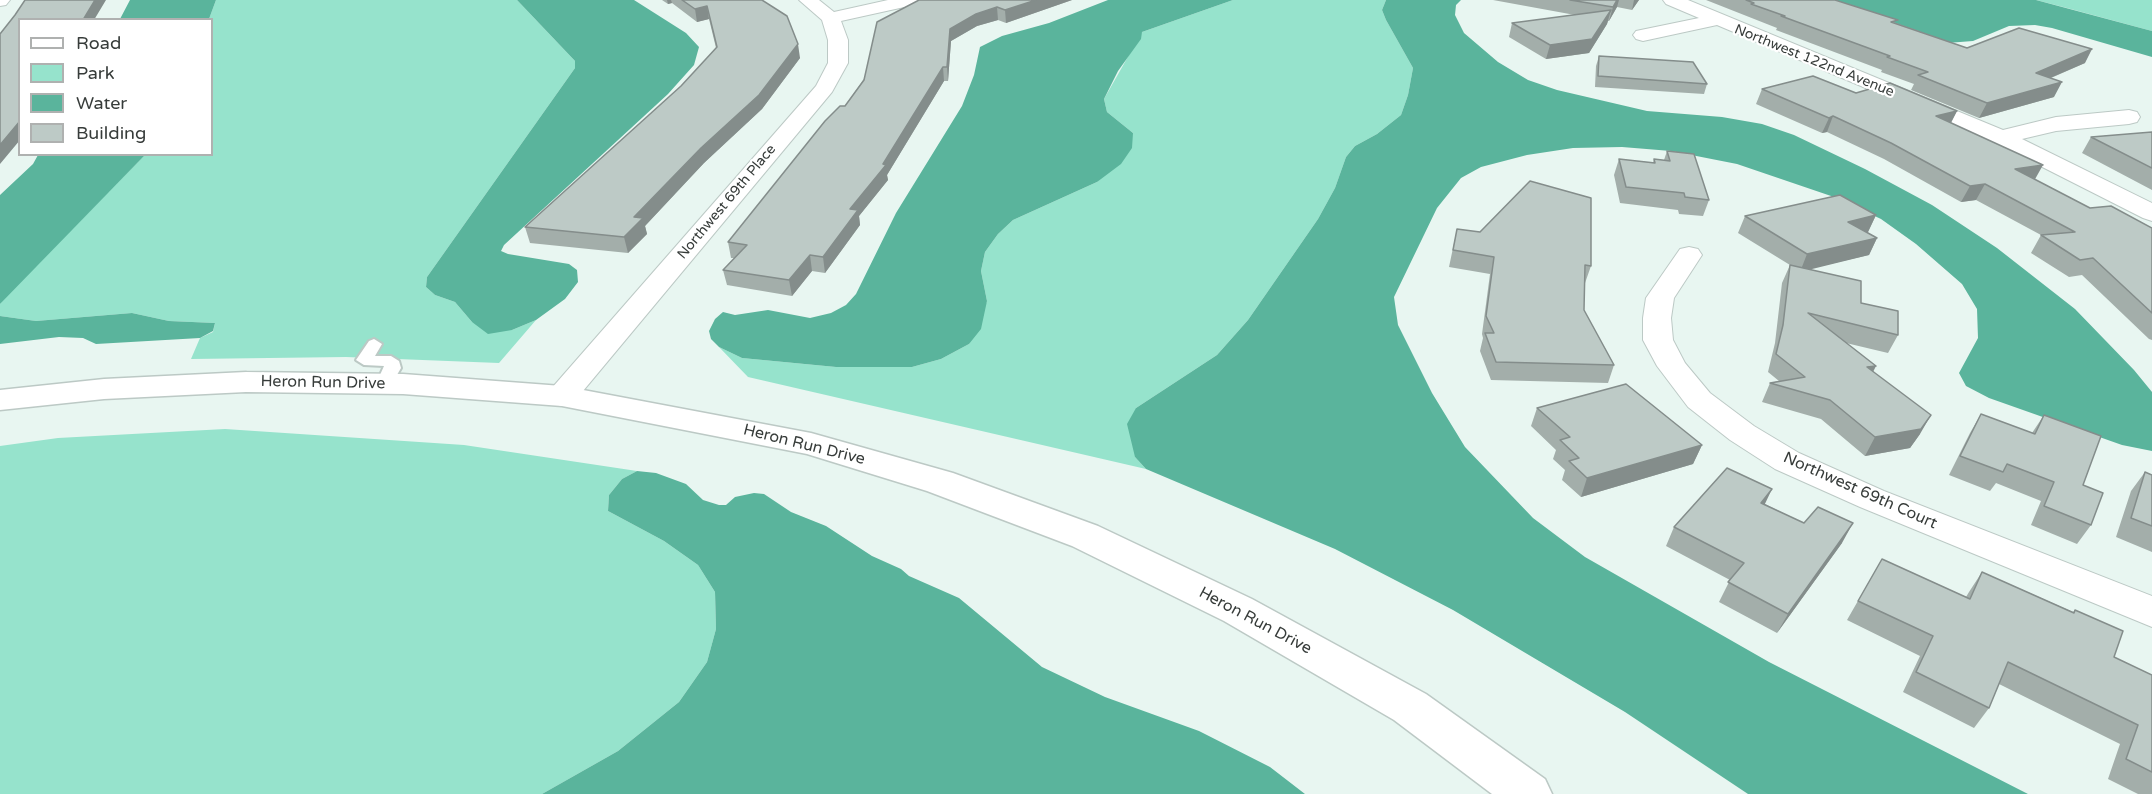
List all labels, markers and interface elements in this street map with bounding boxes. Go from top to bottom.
legend [18,18,213,156]
street label: Northwest 122nd Avenue [1732,21,1896,101]
text: Road [76,32,121,54]
text: Park [76,62,114,84]
text: Water [76,92,127,114]
text: Building [76,122,146,144]
street label: Northwest 69th Place [674,141,780,263]
street label: Heron Run Drive [260,372,386,394]
street label: Heron Run Drive [741,421,867,469]
street label: Northwest 69th Court [1780,448,1940,534]
street label: Heron Run Drive [1195,583,1315,659]

